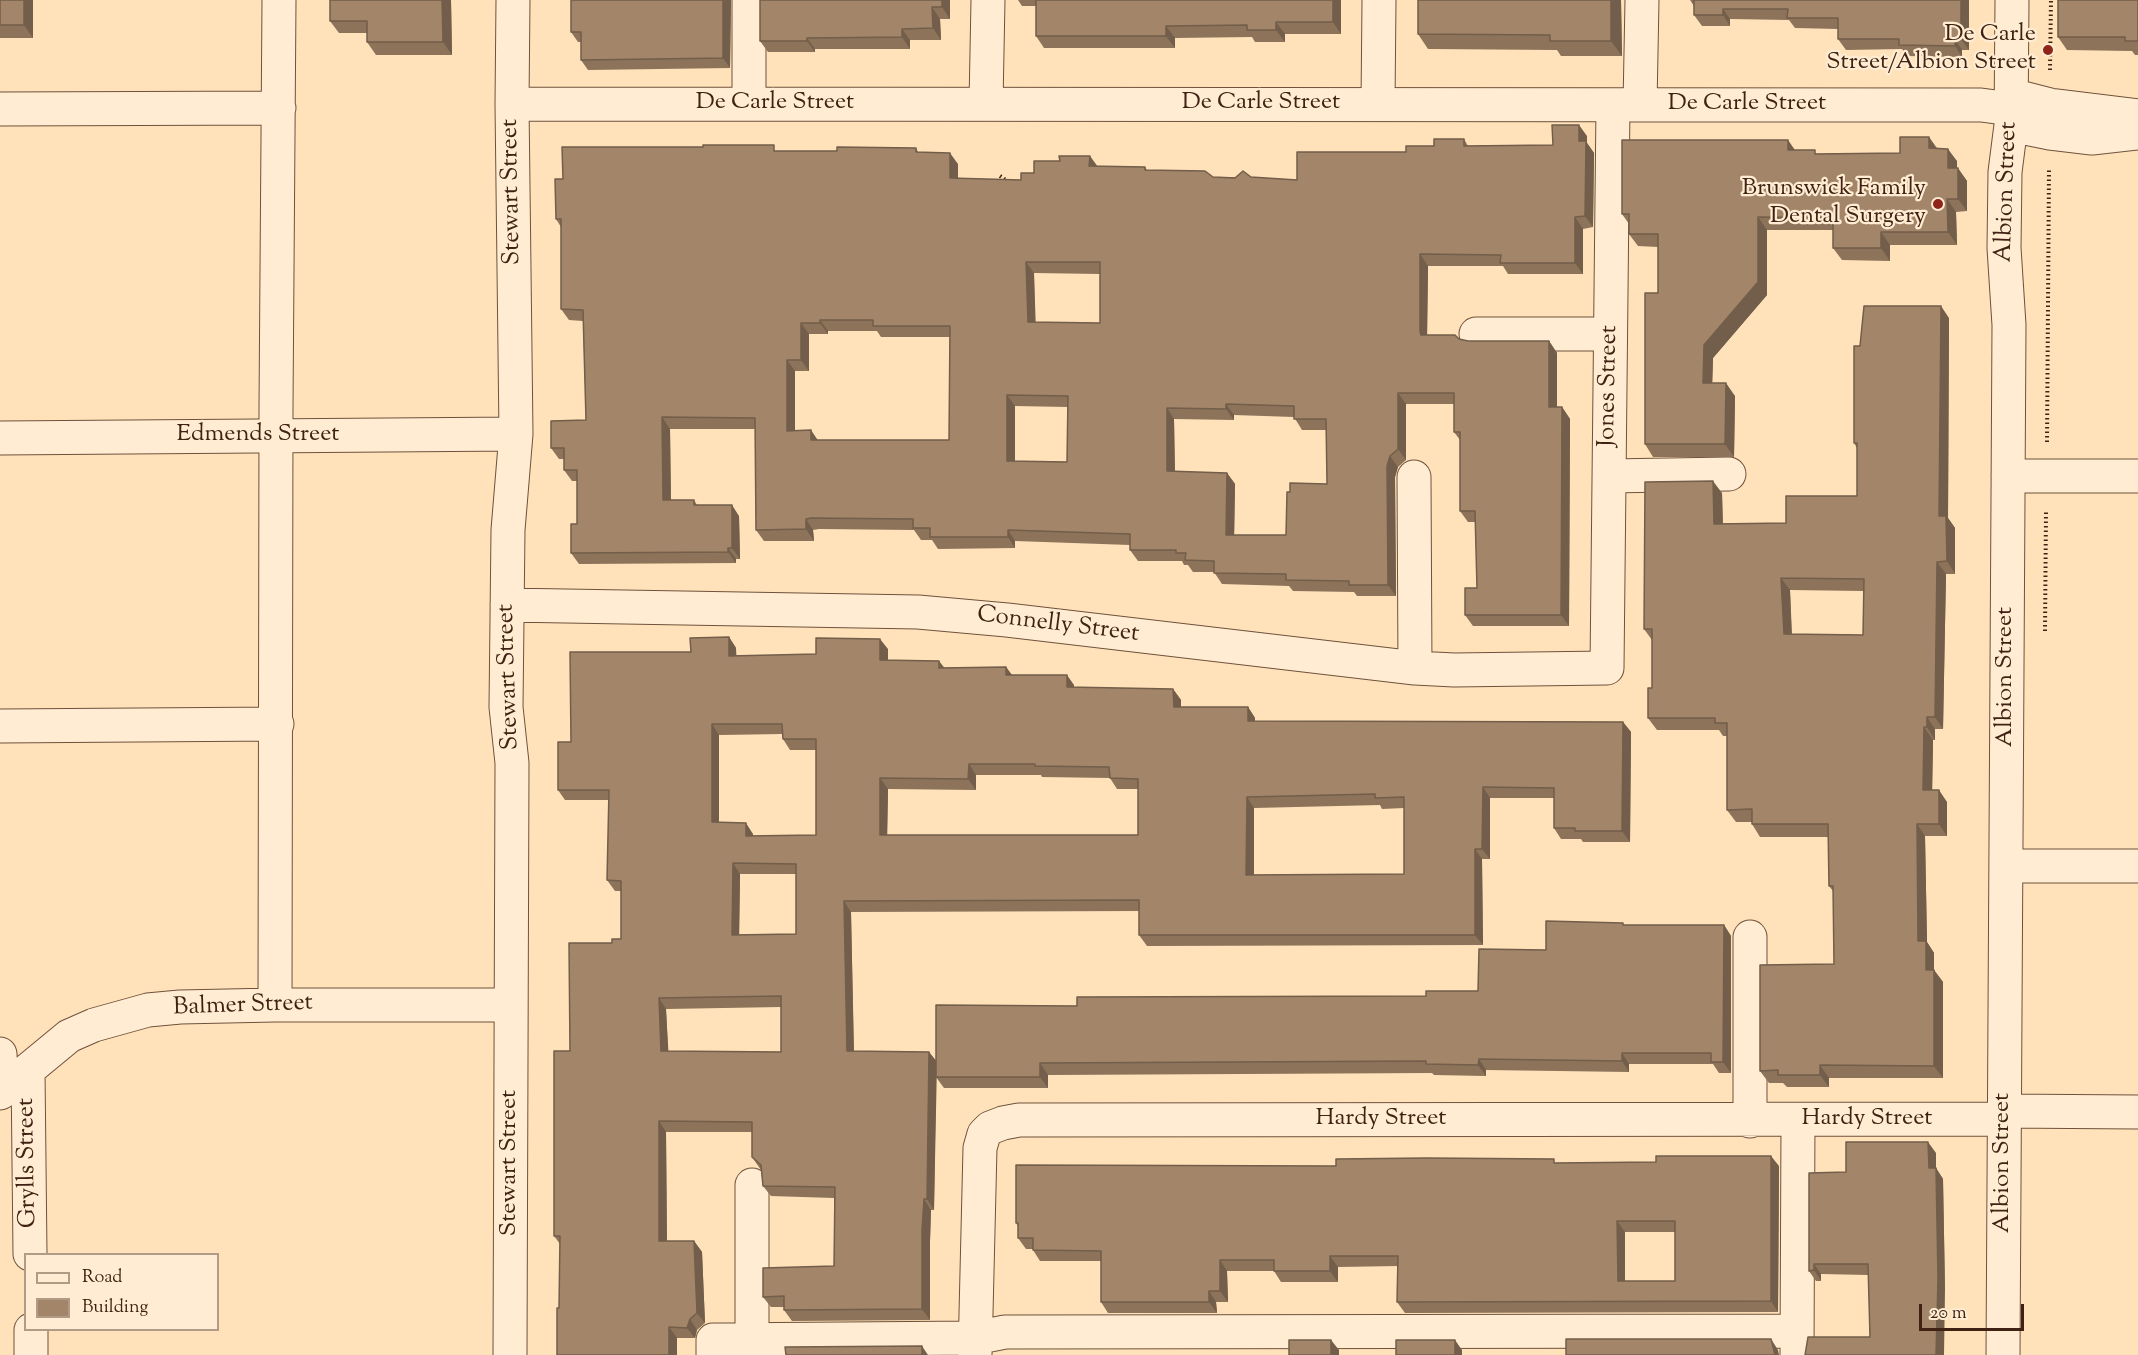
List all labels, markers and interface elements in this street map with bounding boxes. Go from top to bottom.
place label: De Carle Street/Albion Street [1826,22,2036,78]
marker: De Carle Street/Albion Street [2041,43,2055,57]
street label: De Carle Street [696,90,854,118]
street label: De Carle Street [1182,90,1340,118]
street label: De Carle Street [1668,91,1826,119]
street label: Stewart Street [497,119,529,265]
street label: Albion Street [1991,121,2025,263]
place label: Brunswick Family Dental Surgery [1742,176,1926,232]
marker: Brunswick Family Dental Surgery [1931,197,1945,211]
street label: Jones Street [1595,325,1625,447]
street label: Edmends Street [177,422,339,450]
street label: Connelly Street [975,602,1141,650]
street label: Stewart Street [493,603,527,751]
street label: Albion Street [1993,607,2021,747]
street label: Balmer Street [173,990,313,1024]
street label: Stewart Street [497,1090,525,1236]
street label: Albion Street [1990,1093,2018,1233]
street label: Grylls Street [13,1098,45,1228]
street label: Hardy Street [1315,1106,1447,1134]
street label: Hardy Street [1801,1106,1933,1134]
legend [24,1253,219,1331]
text: Road [82,1265,122,1291]
scale bar [1922,1292,2027,1330]
text: Building [82,1295,148,1321]
text: 20 m [1930,1301,1967,1327]

